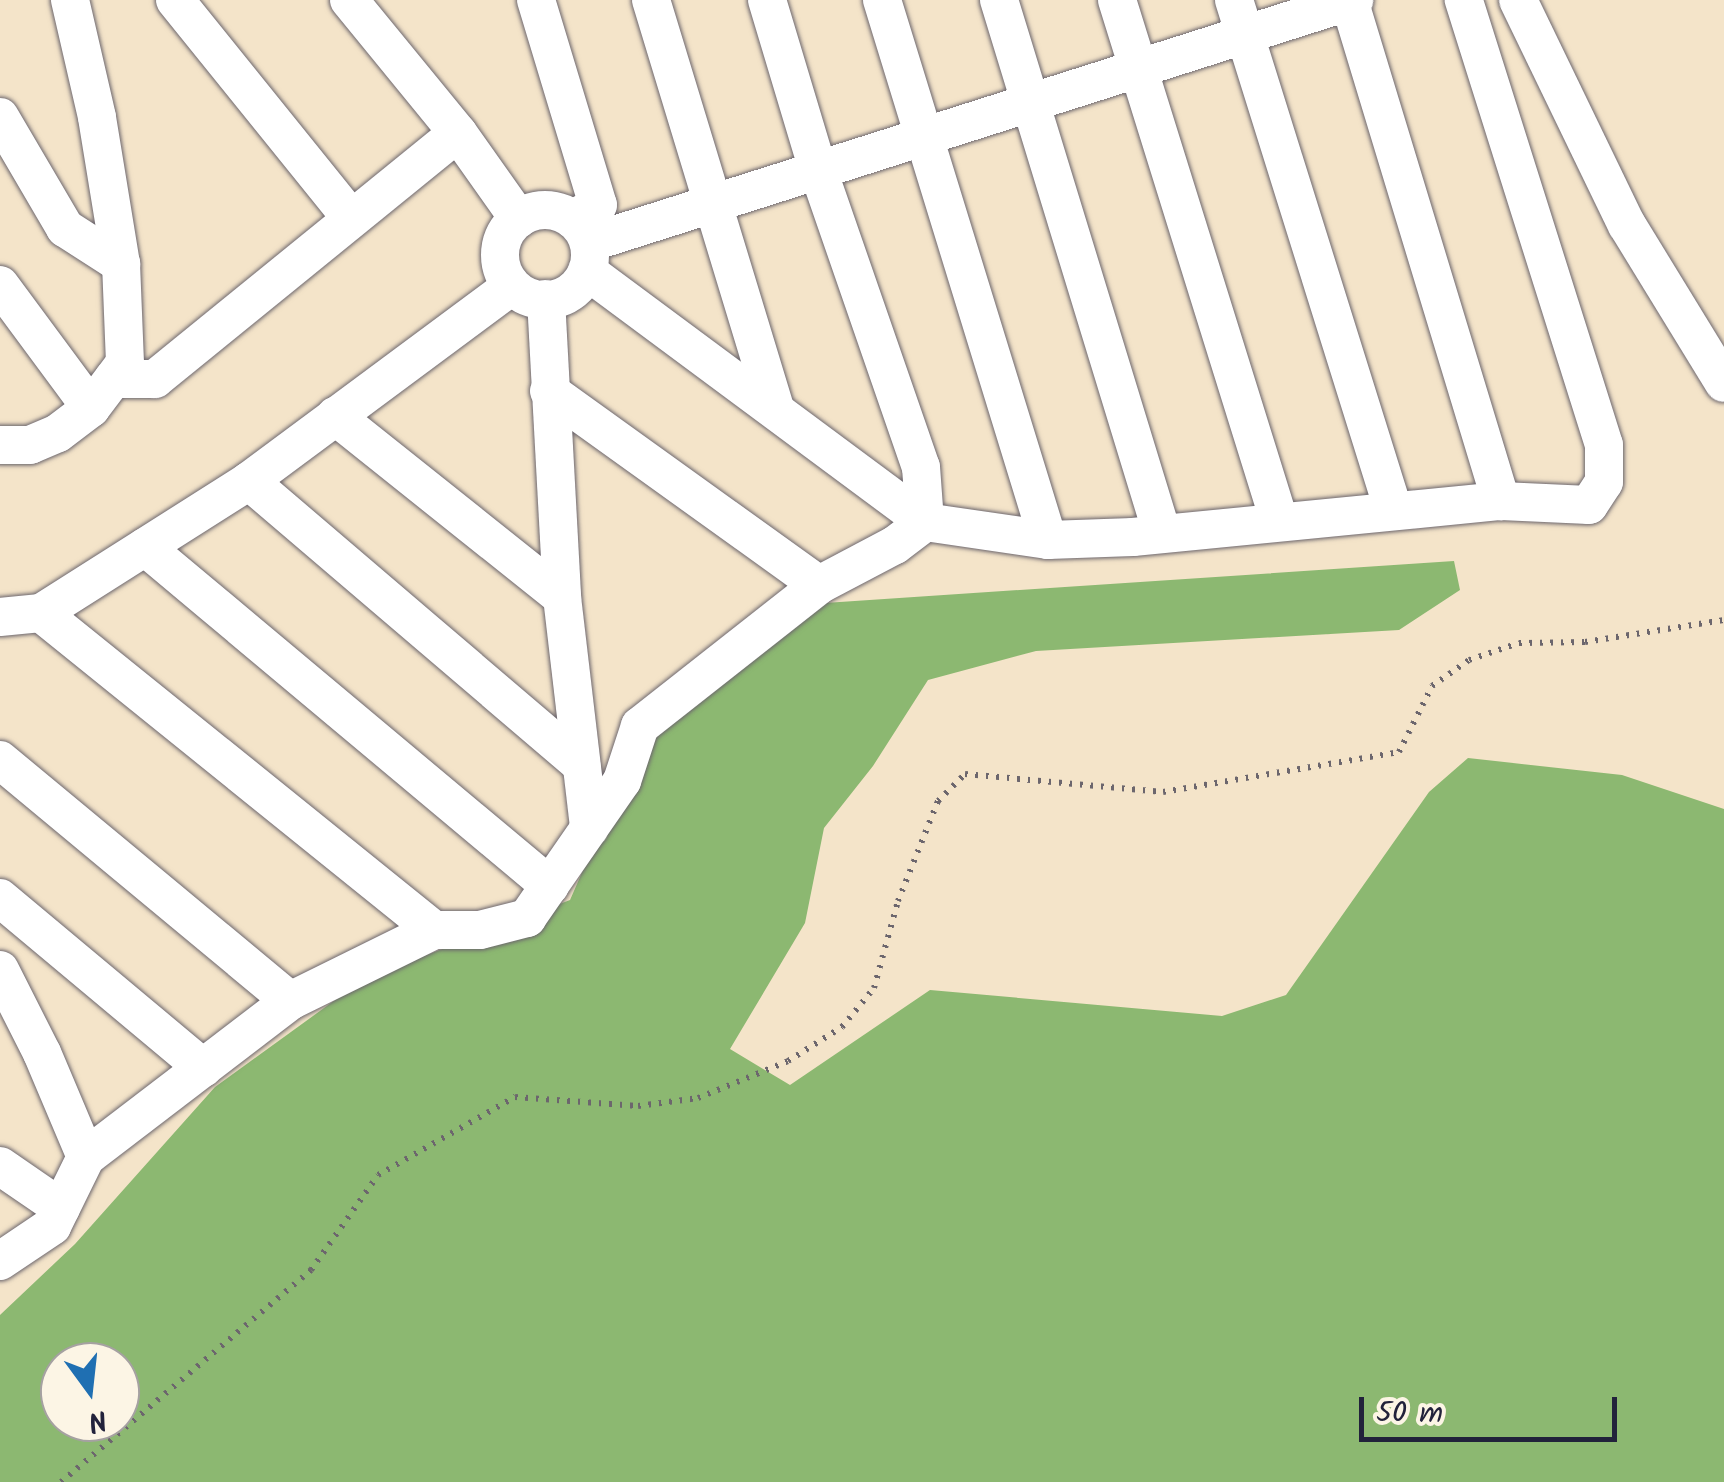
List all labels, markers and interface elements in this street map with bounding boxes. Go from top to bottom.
north arrow [40,1342,140,1442]
scale bar [1364,1377,1622,1439]
text: 50 m [1376,1390,1443,1438]
text: N [83,1396,112,1444]

